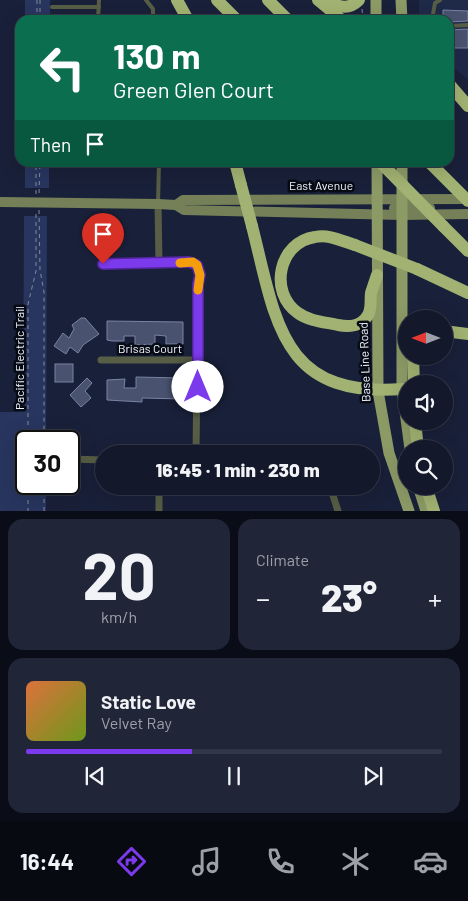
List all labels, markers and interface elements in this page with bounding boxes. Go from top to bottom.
text: 130 m [113,34,200,76]
icon: left [30,35,95,100]
text: Green Glen Court [113,76,274,102]
icon: arrive [81,130,109,158]
text: Then [30,133,71,156]
street label: East Avenue [289,178,353,192]
pin [82,213,124,264]
icon: arrive [89,220,117,248]
street label: Pacific Electric Trail [12,306,26,410]
north arrow [398,310,452,365]
map controls [398,310,453,495]
street label: Base Line Road [356,322,372,402]
street label: Brisas Court [118,341,182,355]
position arrow [171,360,223,412]
button: sound [398,375,453,430]
speed limit sign: 30 [15,430,80,495]
button: search [398,440,453,495]
text: 16:45 · 1 min · 230 m [155,458,320,481]
text: 20 [82,535,156,613]
text: Climate [256,550,309,569]
text: 23° [321,574,377,620]
text: − [256,581,270,615]
text: + [428,581,442,615]
text: km/h [101,607,137,626]
text: Static Love [101,690,196,713]
text: Velvet Ray [101,713,172,732]
icon: previous [81,762,109,790]
icon: pause [220,762,248,790]
icon: next [359,762,387,790]
icon: directions [114,844,149,879]
icon: music [189,844,224,879]
icon: phone [263,844,298,879]
icon: climate [338,844,373,879]
icon: car [413,844,448,879]
text: 16:44 [20,848,74,874]

